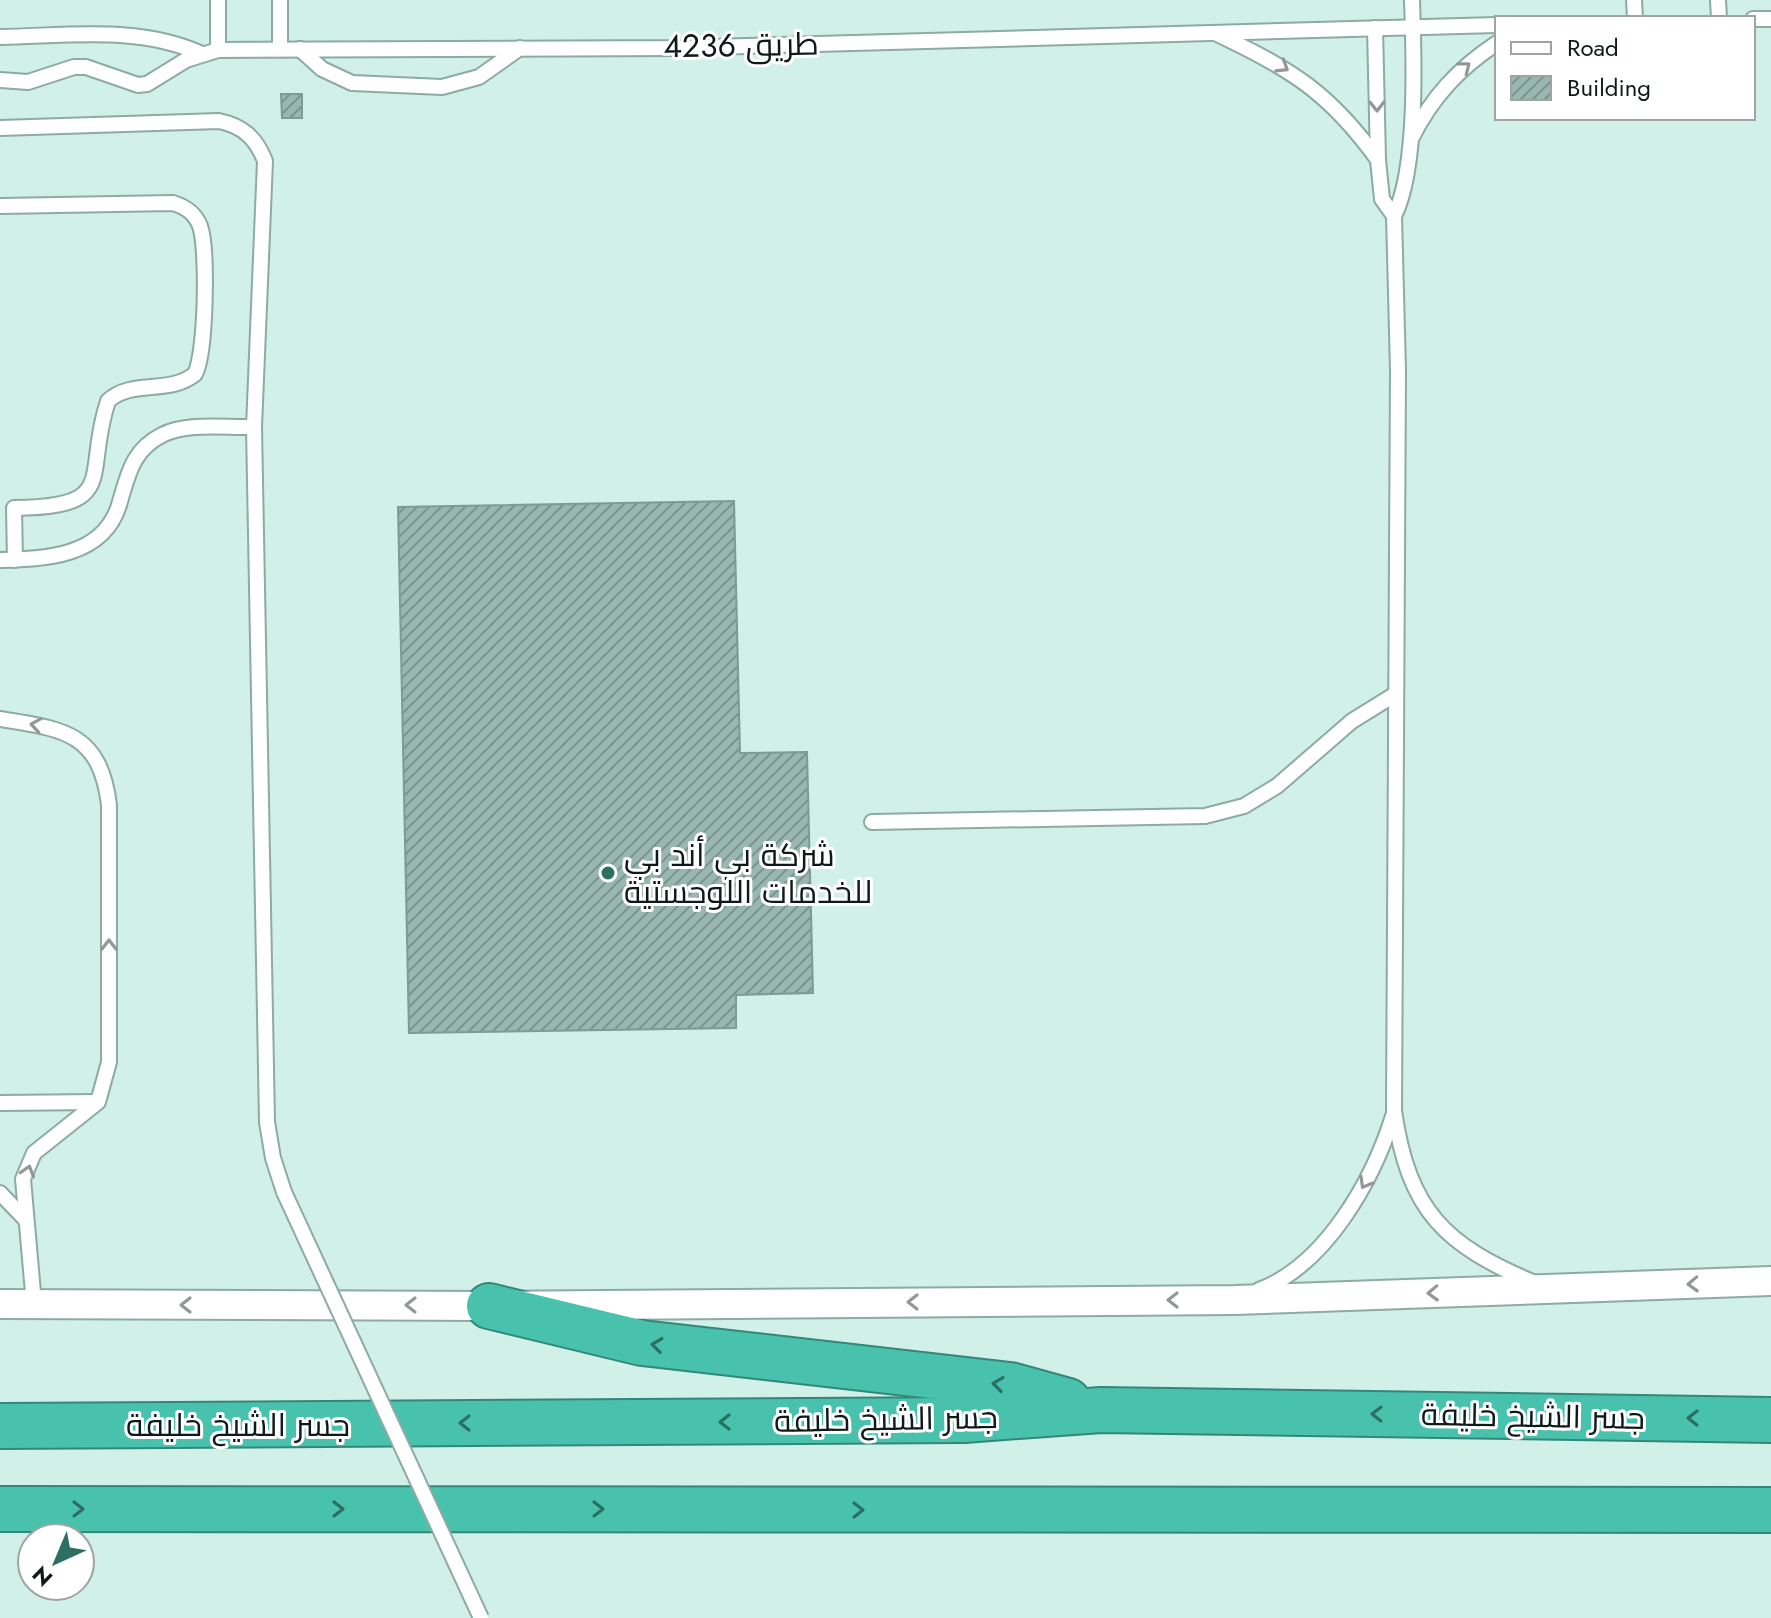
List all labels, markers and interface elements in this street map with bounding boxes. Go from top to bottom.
legend [1495,16,1755,120]
street label: طريق 4236 [663,21,819,69]
text: Road [1567,30,1619,65]
one-way arrow [1274,57,1289,73]
one-way arrow [1456,62,1471,76]
text: Building [1567,70,1651,105]
one-way arrow [1368,100,1386,113]
one-way arrow [29,717,43,734]
place label: شركة بي أند بي للخدمات اللوجستية [624,832,872,915]
marker: شركة بي أند بي للخدمات اللوجستية [599,864,617,882]
one-way arrow [100,938,118,951]
one-way arrow [19,1165,35,1178]
one-way arrow [1360,1175,1375,1190]
one-way arrow [1686,1275,1699,1292]
one-way arrow [1426,1284,1439,1301]
one-way arrow [1166,1291,1179,1309]
one-way arrow [906,1293,919,1311]
one-way arrow [179,1296,192,1314]
one-way arrow [404,1297,417,1314]
one-way arrow [650,1337,664,1354]
one-way arrow [992,1376,1005,1393]
street label: جسر الشيخ خليفة [1421,1391,1645,1441]
street label: جسر الشيخ خليفة [774,1394,998,1444]
street label: جسر الشيخ خليفة [126,1402,350,1448]
one-way arrow [1370,1405,1383,1423]
one-way arrow [1686,1410,1699,1427]
one-way arrow [718,1413,731,1430]
one-way arrow [458,1414,471,1432]
one-way arrow [72,1500,85,1518]
one-way arrow [332,1500,345,1518]
one-way arrow [592,1500,605,1518]
one-way arrow [852,1501,865,1519]
north arrow [16,1522,96,1602]
text: N [25,1559,60,1594]

